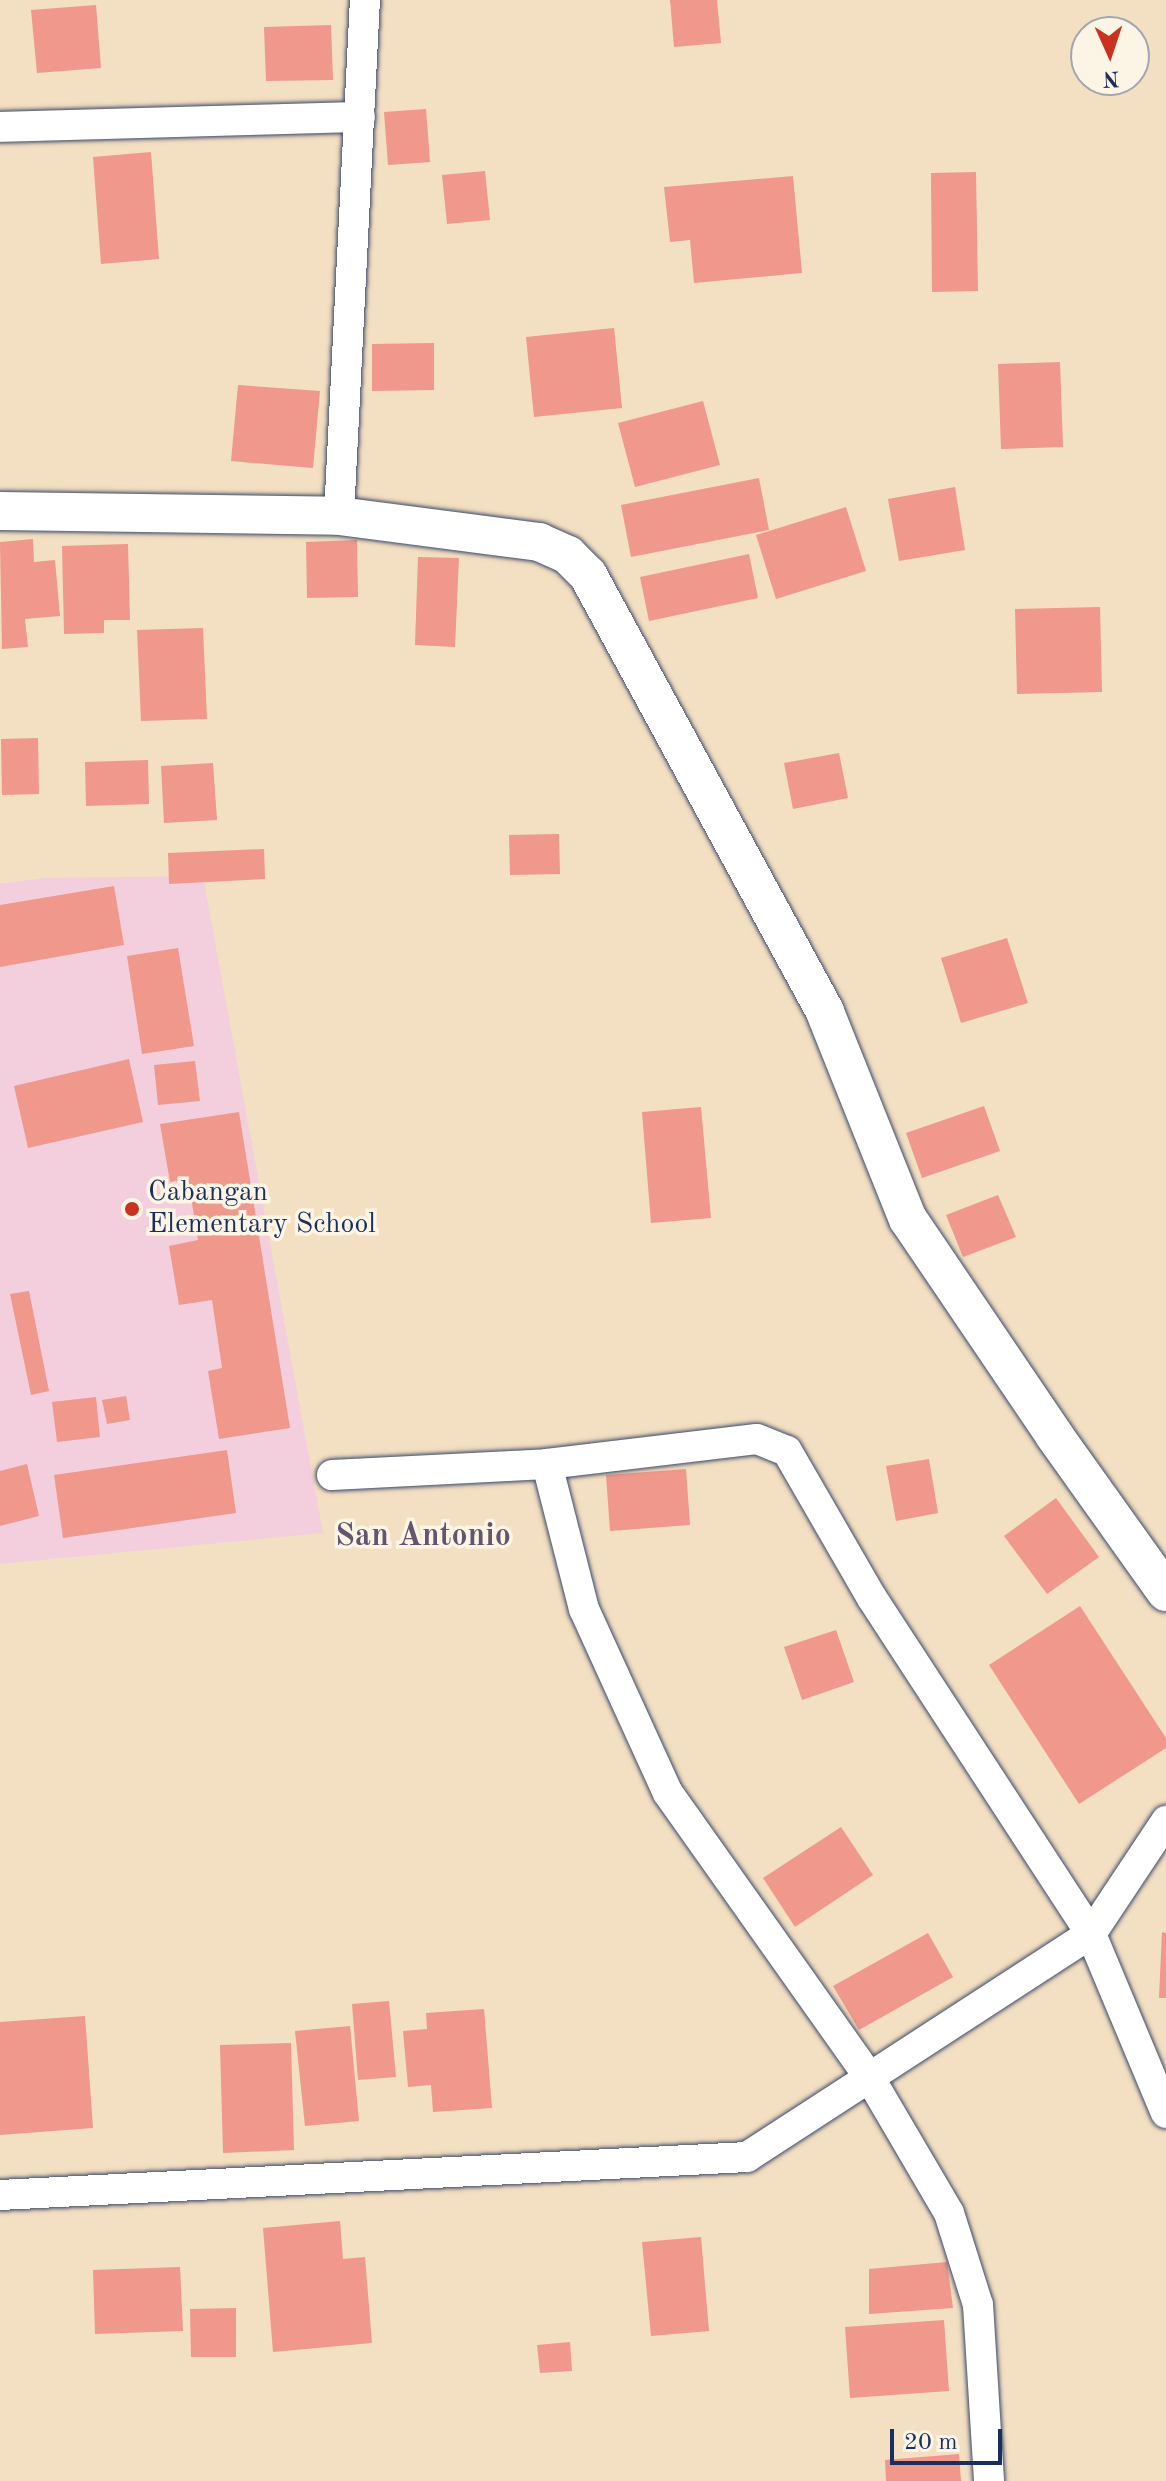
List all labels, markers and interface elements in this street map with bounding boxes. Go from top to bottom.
north arrow [1070,16,1150,96]
text: N [1102,67,1120,89]
place label: Cabangan Elementary School [148,1176,376,1242]
marker: Cabangan Elementary School [123,1200,141,1218]
district label: San Antonio [335,1518,511,1556]
scale bar [894,2413,1006,2463]
text: 20 m [904,2431,958,2455]

